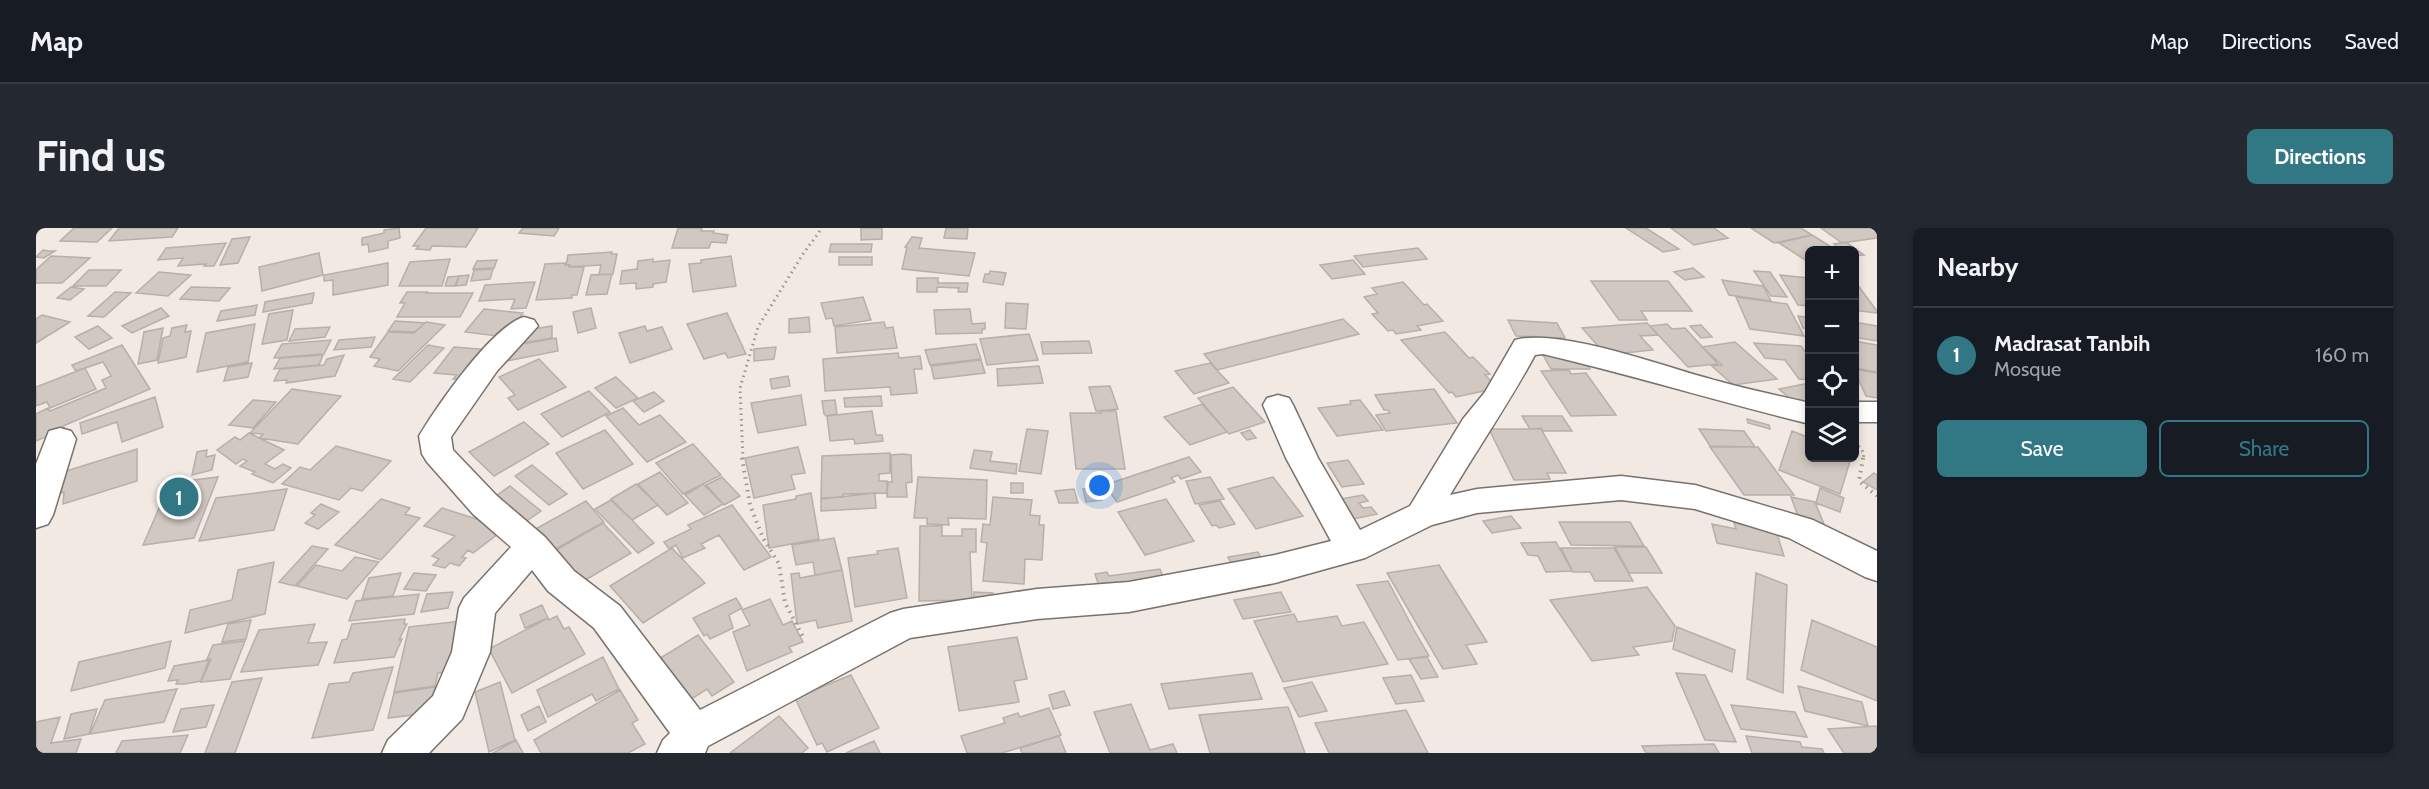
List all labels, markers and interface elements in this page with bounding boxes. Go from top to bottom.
text: Map [30,24,83,58]
text: Map [2150,29,2189,54]
text: Directions [2222,29,2311,54]
text: Saved [2344,29,2399,54]
button: Directions [2247,129,2393,184]
text: Find us [36,130,165,182]
map controls [1805,246,1859,462]
button: + [1805,246,1859,300]
text: Nearby [1937,251,2018,283]
button: − [1805,300,1859,354]
text: Madrasat Tanbih [1994,330,2151,357]
text: 1 [1953,343,1960,367]
text: 160 m [2315,343,2369,367]
button: locate [1805,354,1859,408]
text: Mosque [1994,357,2061,381]
button: layers [1805,408,1859,462]
button: Save [1937,420,2147,477]
button: Share [2159,420,2369,477]
your location [1085,471,1114,500]
pin: 1 [160,474,198,520]

